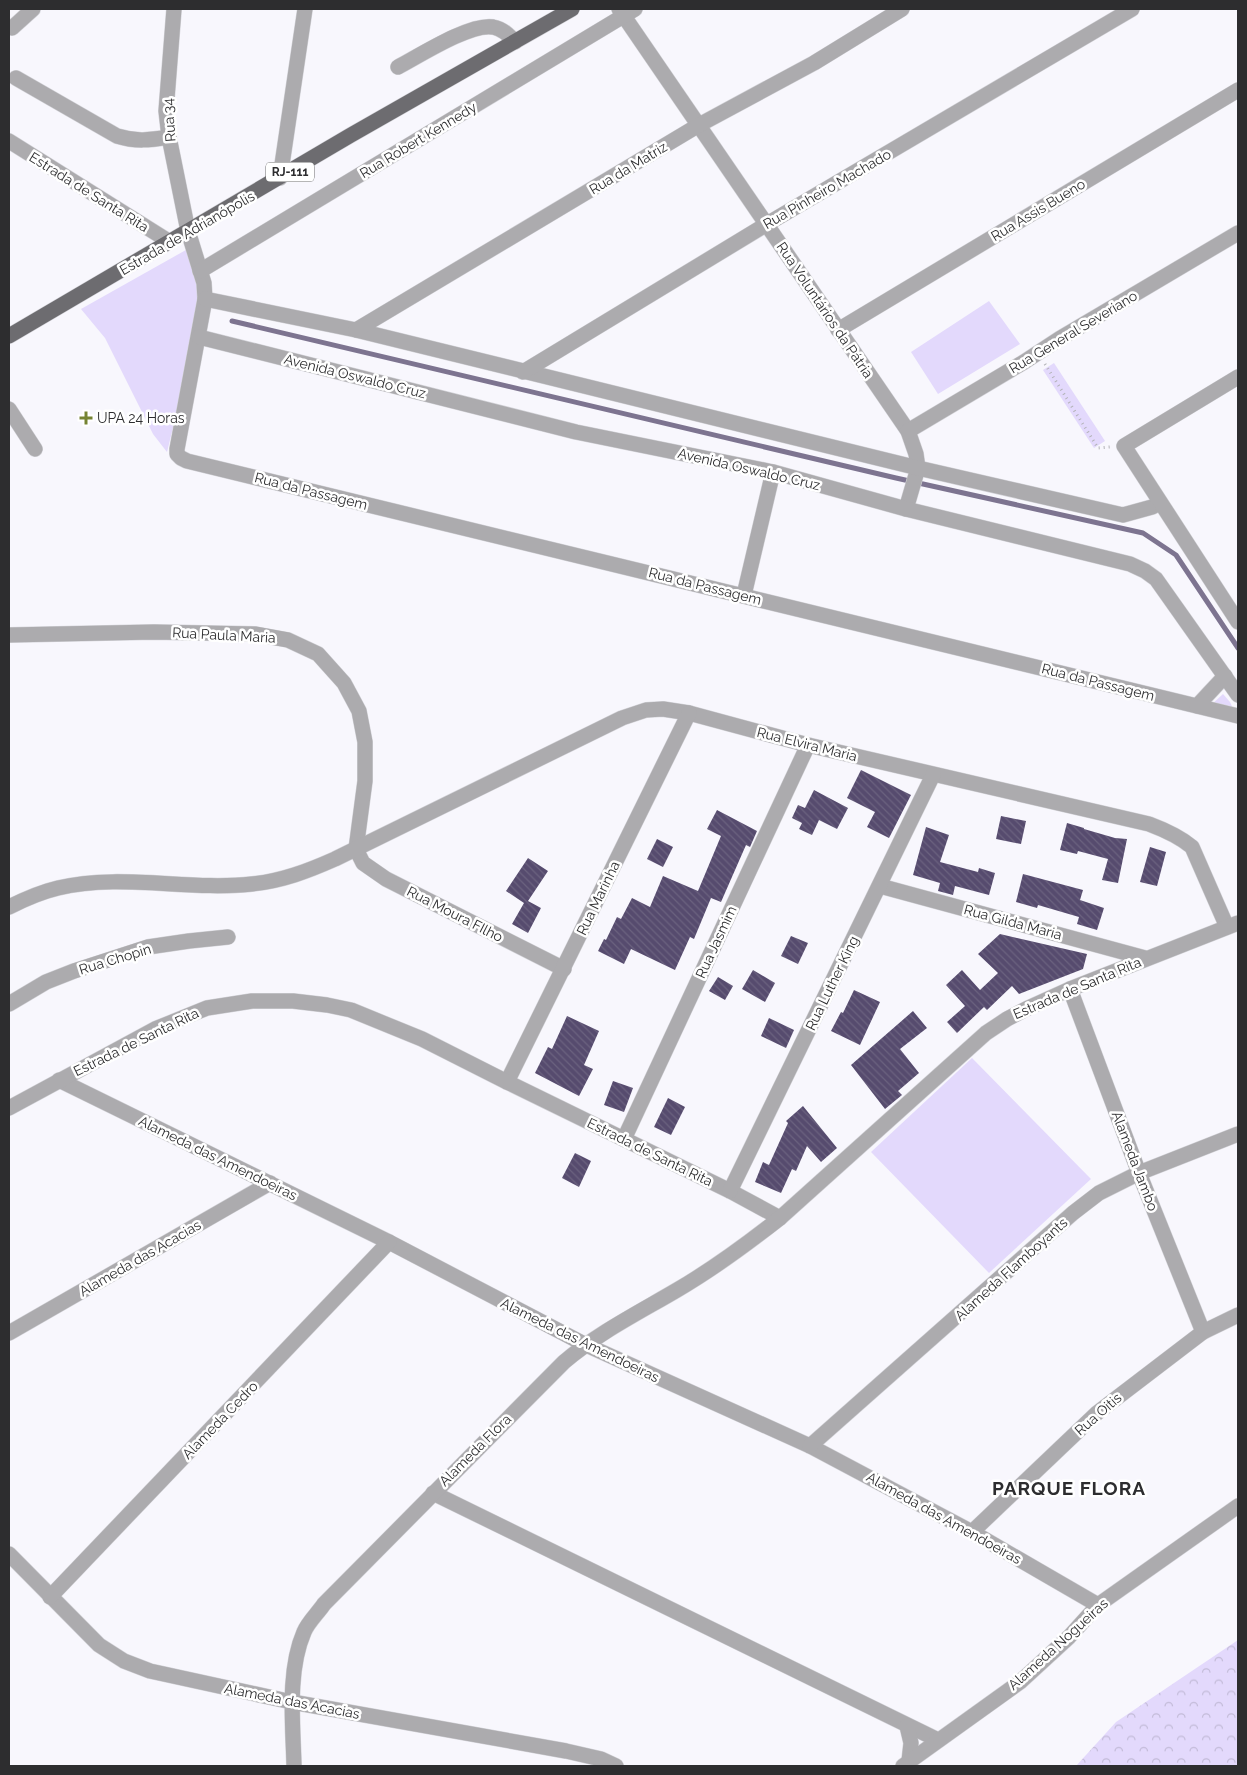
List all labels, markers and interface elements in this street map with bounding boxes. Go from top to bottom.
street label: Rua 34 [159,97,179,142]
street label: Rua Robert Kennedy [357,99,480,181]
street label: Rua da Matriz [586,138,670,197]
street label: Rua Pinheiro Machado [760,146,894,232]
street label: Estrada de Santa Rita [26,149,152,235]
road number: RJ-111 [266,162,314,182]
street label: Rua Assis Bueno [988,176,1088,244]
street label: Estrada de Adrianópolis [117,188,257,278]
street label: Rua Voluntários da Pátria [773,239,877,381]
street label: Rua General Severiano [1006,287,1140,377]
street label: Avenida Oswaldo Cruz [282,351,428,401]
place label: UPA 24 Horas [97,410,185,426]
marker: UPA 24 Horas [79,411,93,425]
street label: Avenida Oswaldo Cruz [676,445,822,493]
street label: Rua da Passagem [253,469,369,513]
street label: Rua da Passagem [647,564,763,608]
street label: Rua Paula Maria [172,624,276,646]
street label: Rua da Passagem [1040,660,1156,704]
street label: Rua Elvira Maria [755,724,859,764]
street label: Rua Marinha [573,858,623,938]
street label: Rua Moura FIlho [404,883,506,945]
street label: Rua Gilda Maria [962,901,1064,943]
street label: Rua Jasmim [692,903,740,981]
street label: Rua Luther King [802,933,862,1033]
street label: Rua Chopin [77,940,153,978]
street label: Estrada de Santa Rita [1011,954,1143,1022]
street label: Estrada de Santa Rita [71,1005,201,1079]
street label: Alameda Jambo [1109,1109,1161,1213]
street label: Alameda das Amendoeiras [136,1113,300,1204]
street label: Estrada de Santa Rita [585,1115,715,1189]
street label: Alameda Flamboyants [951,1214,1071,1324]
street label: Alameda das Acacias [76,1216,204,1299]
street label: Alameda das Amendoeiras [498,1295,662,1386]
street label: Alameda Cedro [179,1378,261,1462]
street label: Rua Oitis [1071,1389,1125,1439]
street label: Alameda Flora [436,1411,514,1489]
street label: Alameda das Amendoeiras [864,1469,1024,1567]
district label: PARQUE FLORA [992,1477,1146,1499]
street label: Alameda Nogueiras [1005,1595,1111,1693]
street label: Alameda das Acacias [223,1680,361,1722]

